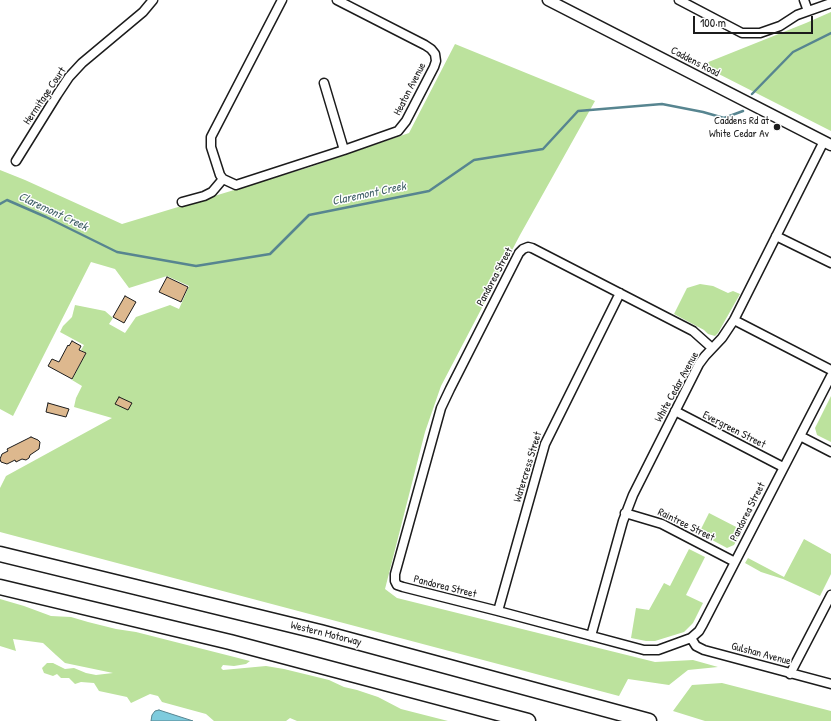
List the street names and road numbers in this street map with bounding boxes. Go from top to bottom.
street label: Caddens Road [668,44,722,80]
street label: Heaton Avenue [391,60,429,118]
street label: Hermitage Court [21,65,69,127]
street label: Pandorea Street [474,245,516,309]
street label: White Cedar Avenue [652,350,702,424]
street label: Evergreen Street [700,408,768,452]
street label: Watercress Street [511,430,545,504]
street label: Pandorea Street [728,480,768,544]
street label: Raintree Street [655,506,717,544]
street label: Pandorea Street [412,573,478,601]
street label: Western Motorway [289,619,363,649]
street label: Gulshan Avenue [730,640,792,668]

